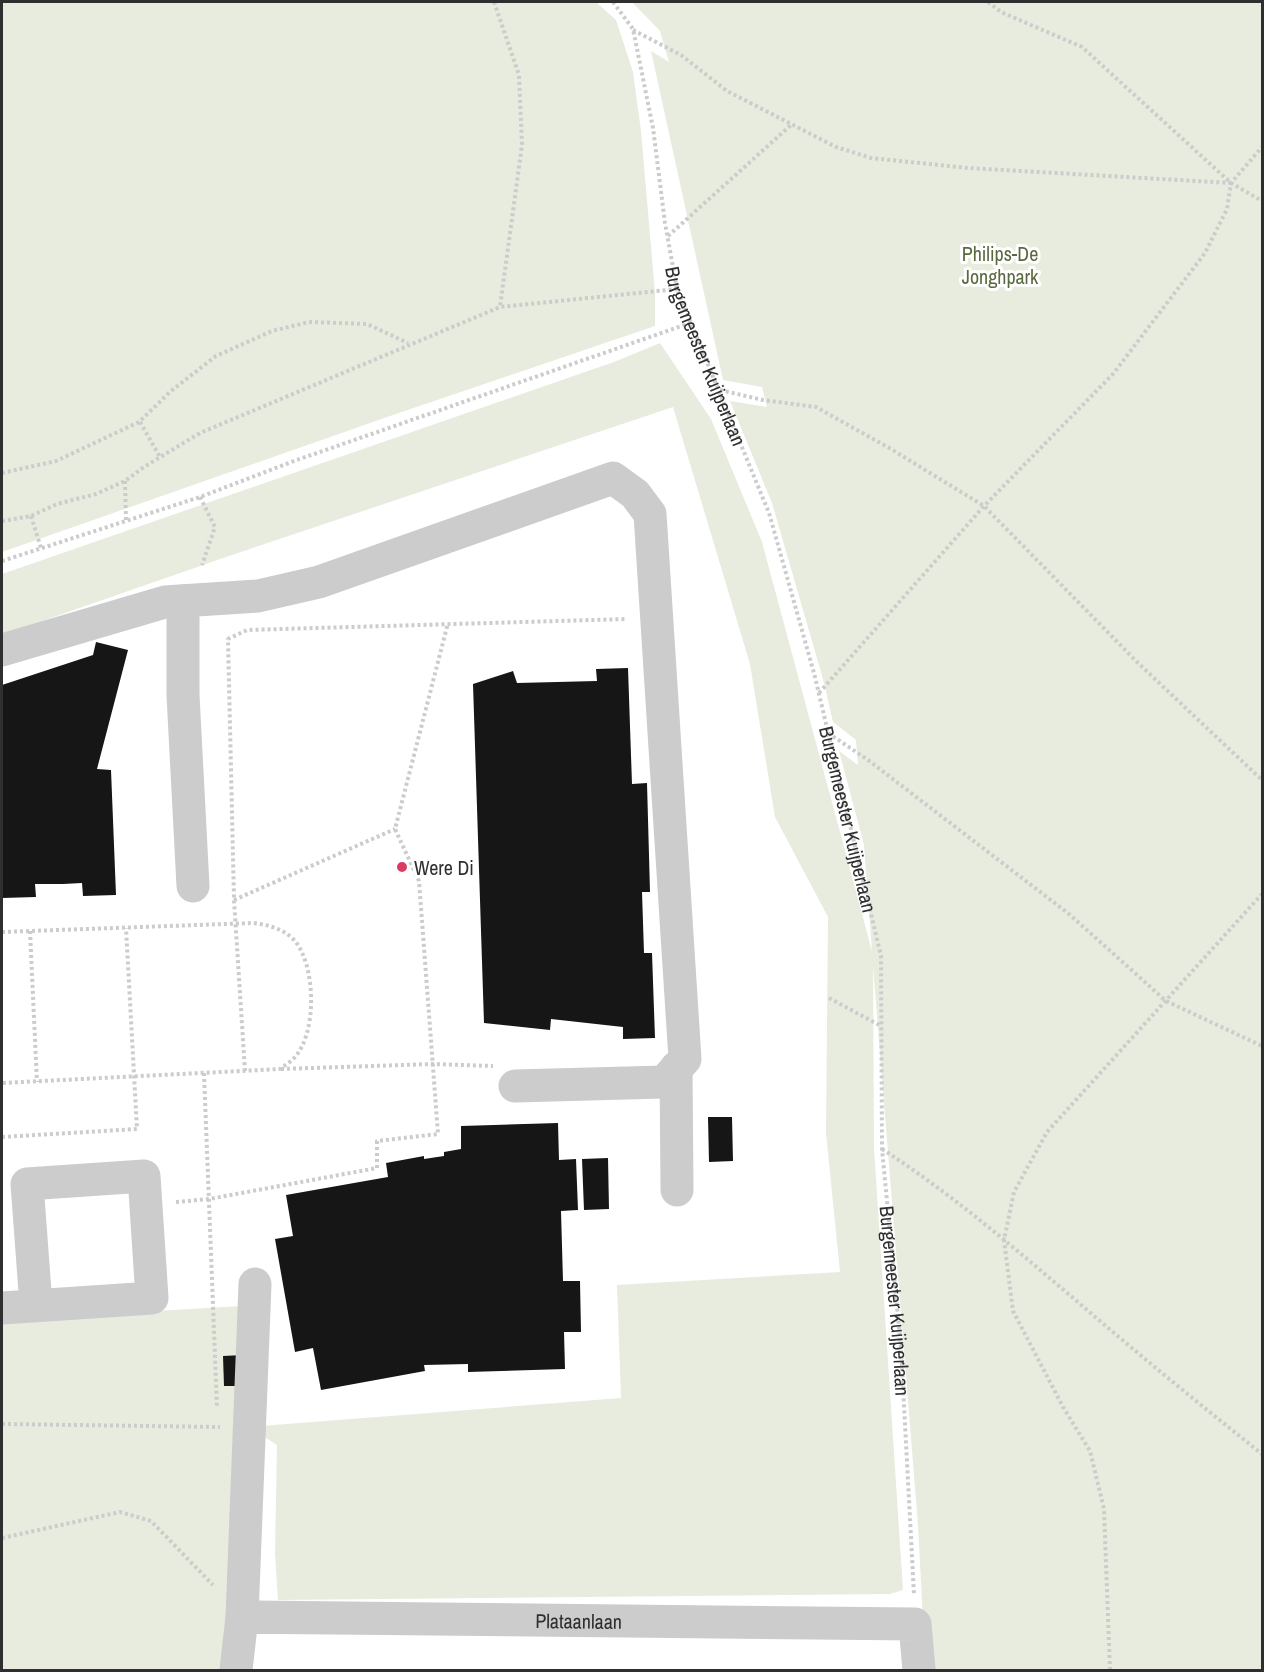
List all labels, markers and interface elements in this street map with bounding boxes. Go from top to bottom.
park label: Philips-De Jonghpark [962,240,1039,290]
street label: Burgemeester Kuijperlaan [660,264,753,449]
street label: Burgemeester Kuijperlaan [814,723,884,915]
place label: Were Di [414,854,474,881]
marker: Were Di [395,860,409,874]
street label: Burgemeester Kuijperlaan [874,1205,917,1396]
street label: Plataanlaan [535,1607,622,1634]

